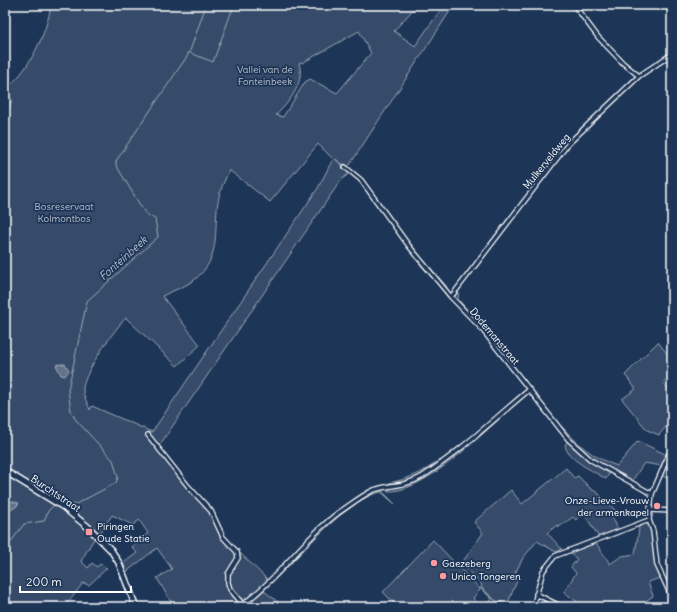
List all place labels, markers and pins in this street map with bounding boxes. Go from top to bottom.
place label: Onze-Lieve-Vrouw der armenkapel [565,494,649,519]
marker: Onze-Lieve-Vrouw der armenkapel [652,501,662,511]
place label: Piringen Oude Statie [97,520,150,545]
marker: Piringen Oude Statie [84,527,94,537]
place label: Gaezeberg [442,557,491,570]
marker: Gaezeberg [429,558,439,568]
place label: Unico Tongeren [451,570,521,583]
marker: Unico Tongeren [438,571,448,581]

